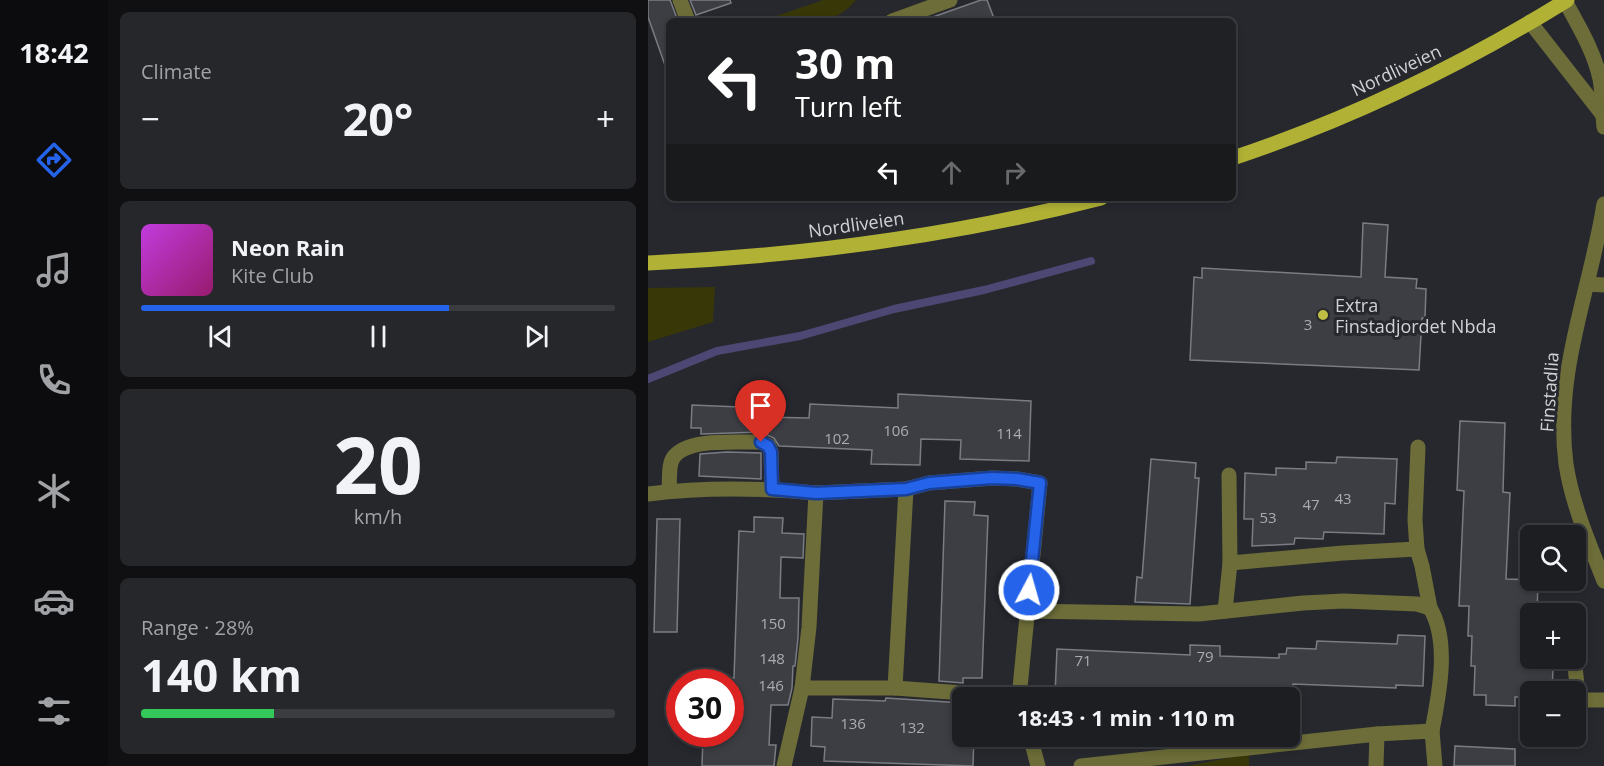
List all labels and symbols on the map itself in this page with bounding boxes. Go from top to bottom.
street label: Nordliveien [1347,39,1445,101]
street label: Nordliveien [806,205,906,243]
place label: Extra Finstadjordet Nbda [1335,293,1496,338]
marker: Extra Finstadjordet Nbda [1316,308,1330,322]
house number: 3 [1304,314,1312,334]
street label: Finstadlia [1534,351,1564,433]
pin [735,380,786,442]
house number: 106 [883,420,909,440]
house number: 114 [996,423,1022,443]
house number: 102 [824,428,850,448]
house number: 43 [1334,488,1352,508]
house number: 47 [1302,494,1320,514]
house number: 53 [1259,507,1277,527]
position arrow [997,558,1061,622]
house number: 150 [760,613,786,633]
house number: 79 [1196,646,1214,666]
house number: 148 [759,648,785,668]
house number: 71 [1074,650,1092,670]
speed limit sign: 30 [666,669,744,747]
house number: 146 [758,675,784,695]
house number: 136 [840,713,866,733]
house number: 132 [899,717,925,737]

